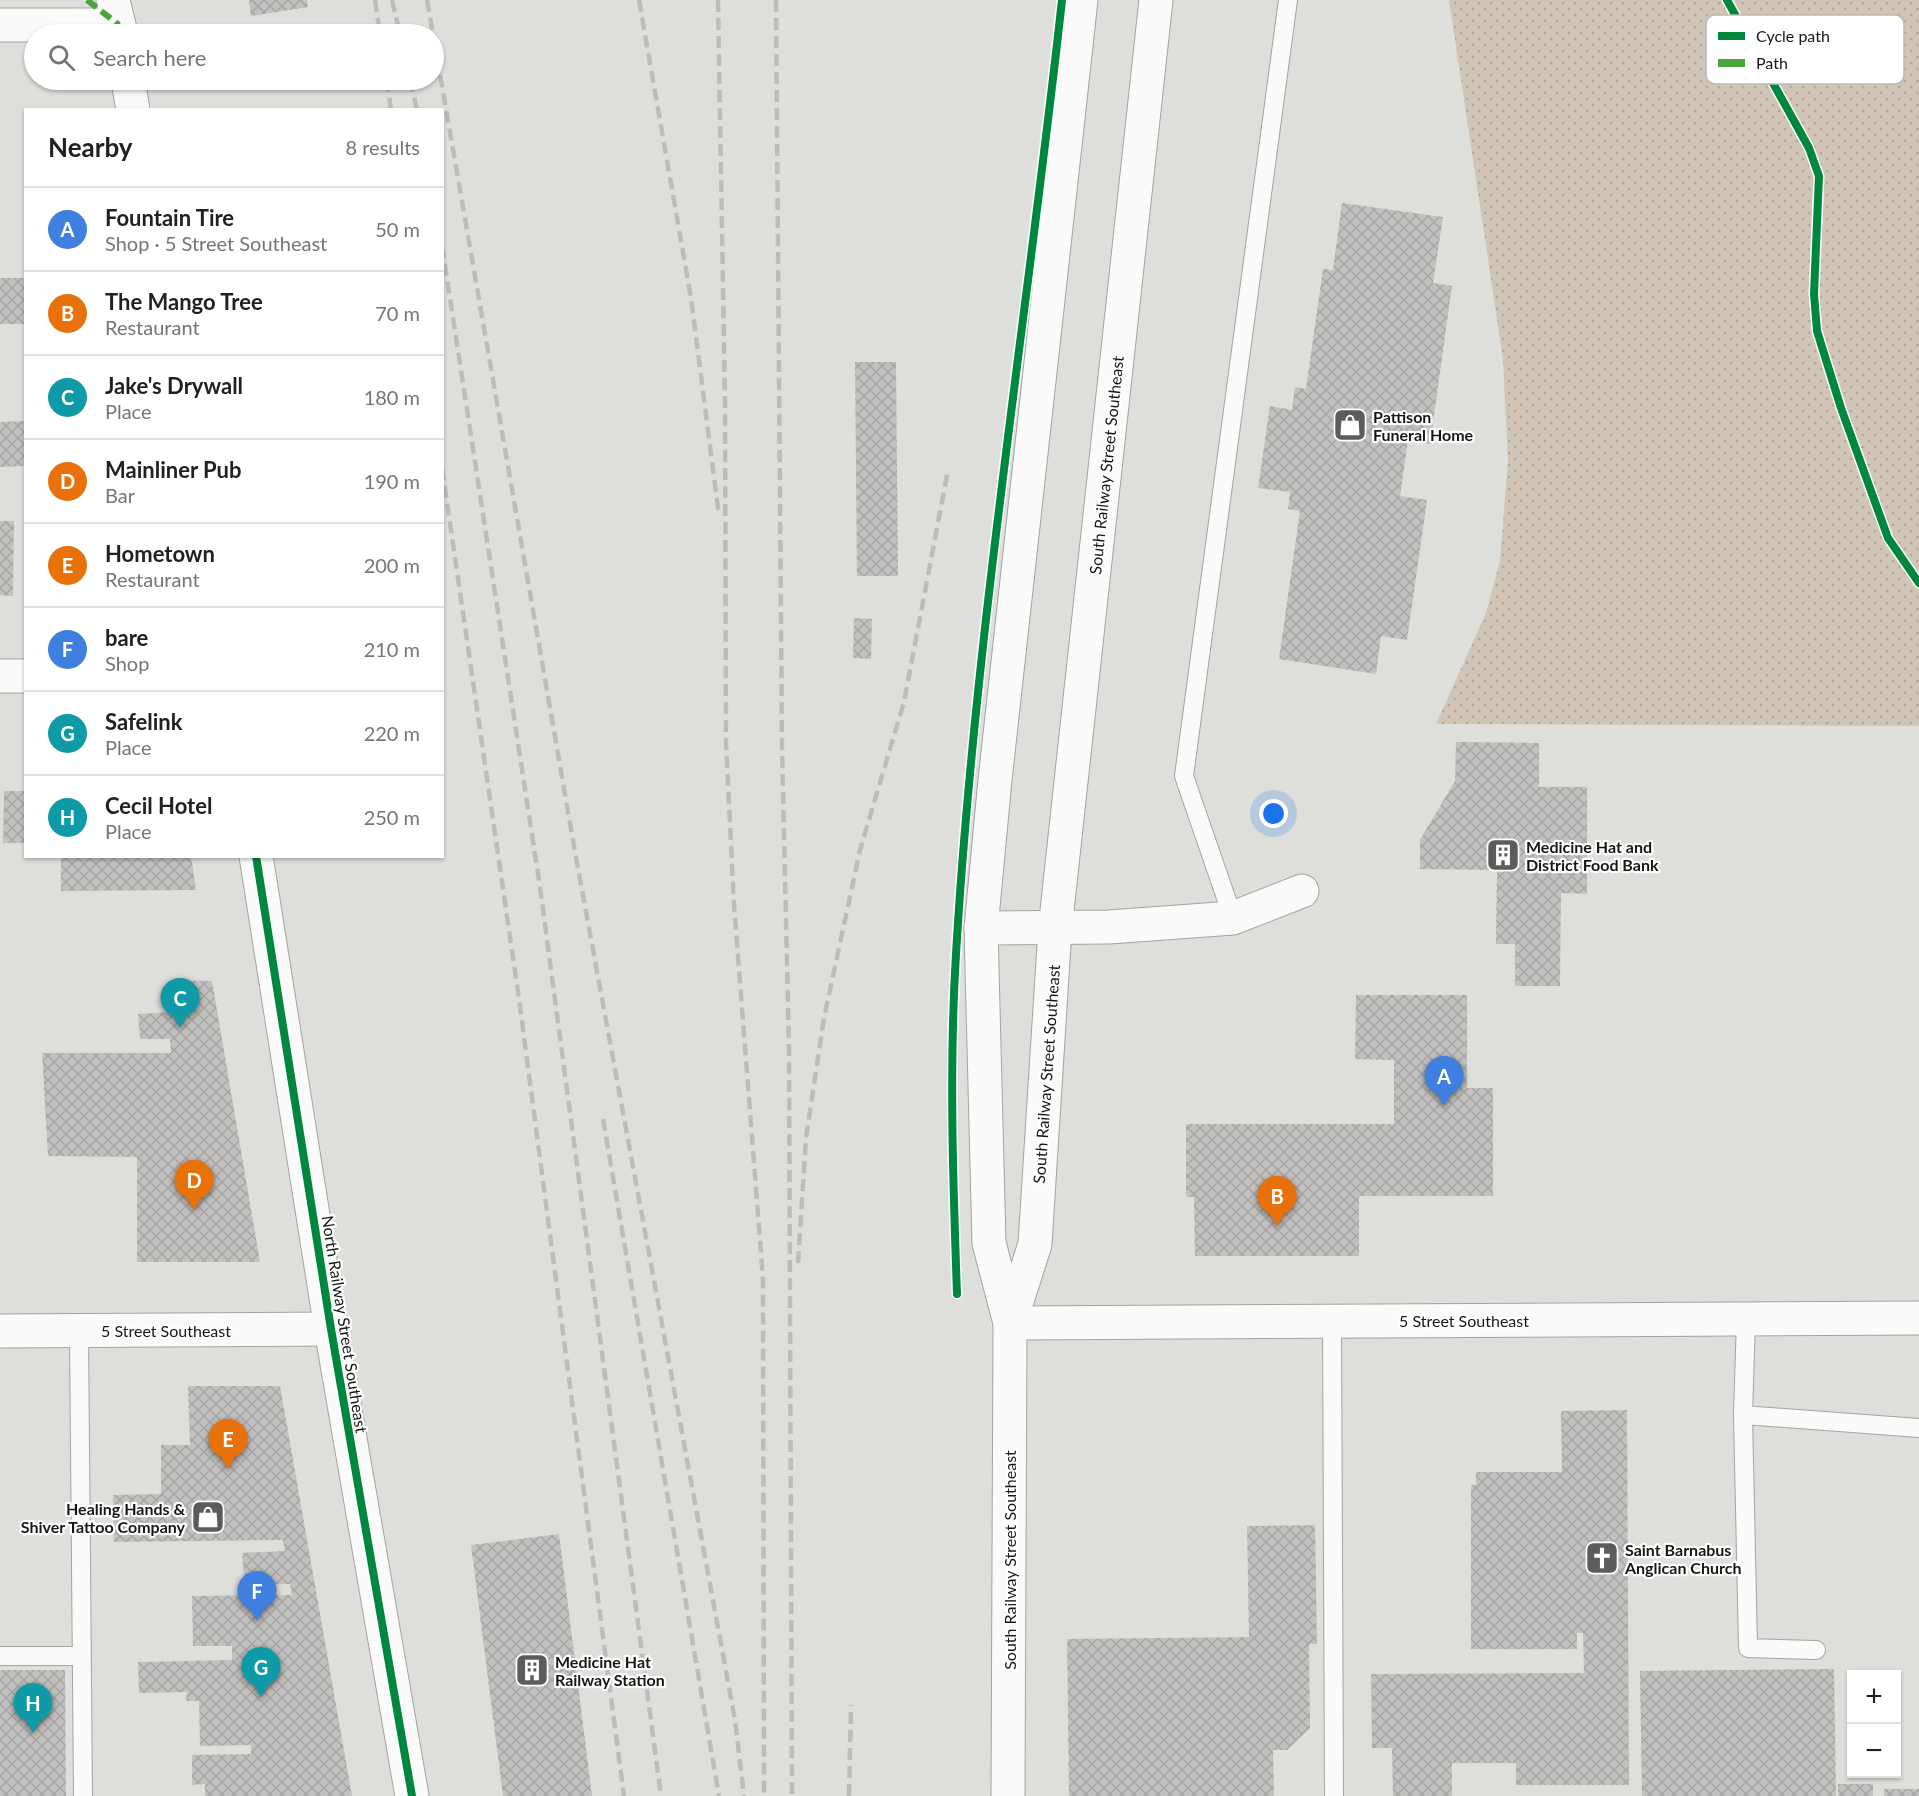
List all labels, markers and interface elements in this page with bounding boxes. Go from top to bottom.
legend [1706,15,1904,84]
search box [24,24,444,90]
text: Cycle path [1756,26,1830,45]
icon: search [45,41,78,74]
text: Search here [93,44,206,71]
text: Path [1756,53,1788,72]
text: Nearby [48,131,133,163]
text: 8 results [345,135,420,159]
text: Fountain Tire [105,204,234,231]
text: A [61,217,74,241]
text: 50 m [375,217,420,241]
text: Shop · 5 Street Southeast [105,231,327,255]
text: The Mango Tree [105,288,263,315]
text: B [61,301,74,325]
text: 70 m [375,301,420,325]
text: Restaurant [105,315,200,339]
street label: South Railway Street Southeast [1085,355,1127,575]
text: Jake's Drywall [105,372,243,399]
text: C [61,385,74,409]
text: 180 m [364,385,420,409]
text: Place [105,399,152,423]
shop icon: Pattison Funeral Home [1332,407,1368,443]
place label: Pattison Funeral Home [1373,407,1474,444]
text: Mainliner Pub [105,456,241,483]
text: D [60,469,75,493]
text: 190 m [364,469,420,493]
text: Bar [105,483,135,507]
text: Hometown [105,540,215,567]
text: E [62,553,73,577]
text: 200 m [364,553,420,577]
text: Restaurant [105,567,200,591]
text: bare [105,624,148,651]
text: F [62,637,73,661]
text: 210 m [364,637,420,661]
text: Shop [105,651,149,675]
text: Safelink [105,708,182,735]
text: G [60,721,75,745]
text: 220 m [364,721,420,745]
text: Place [105,735,152,759]
text: Cecil Hotel [105,792,212,819]
your location [1259,799,1288,828]
text: H [60,805,75,829]
text: 250 m [364,805,420,829]
text: Place [105,819,152,843]
building icon: Medicine Hat and District Food Bank [1485,837,1521,873]
place label: Medicine Hat and District Food Bank [1526,837,1659,874]
street label: South Railway Street Southeast [1029,964,1063,1184]
pin: C [160,978,200,1028]
pin: A [1424,1056,1464,1106]
pin: D [174,1160,214,1210]
pin: B [1258,1176,1296,1226]
street label: North Railway Street Southeast [318,1214,372,1434]
street label: 5 Street Southeast [1399,1311,1529,1330]
street label: 5 Street Southeast [101,1321,231,1340]
pin: E [208,1420,248,1469]
street label: South Railway Street Southeast [1000,1450,1019,1670]
place label: Healing Hands & Shiver Tattoo Company [21,1499,186,1536]
shop icon: Healing Hands & Shiver Tattoo Company [190,1499,226,1535]
church icon: Saint Barnabus Anglican Church [1584,1540,1620,1576]
place label: Saint Barnabus Anglican Church [1624,1540,1741,1577]
pin: F [238,1572,276,1621]
pin: G [242,1648,280,1697]
building icon: Medicine Hat Railway Station [514,1652,550,1688]
place label: Medicine Hat Railway Station [555,1652,665,1689]
map controls [1847,1670,1901,1778]
button: + [1847,1670,1901,1724]
pin: H [14,1684,52,1733]
button: − [1847,1724,1901,1778]

